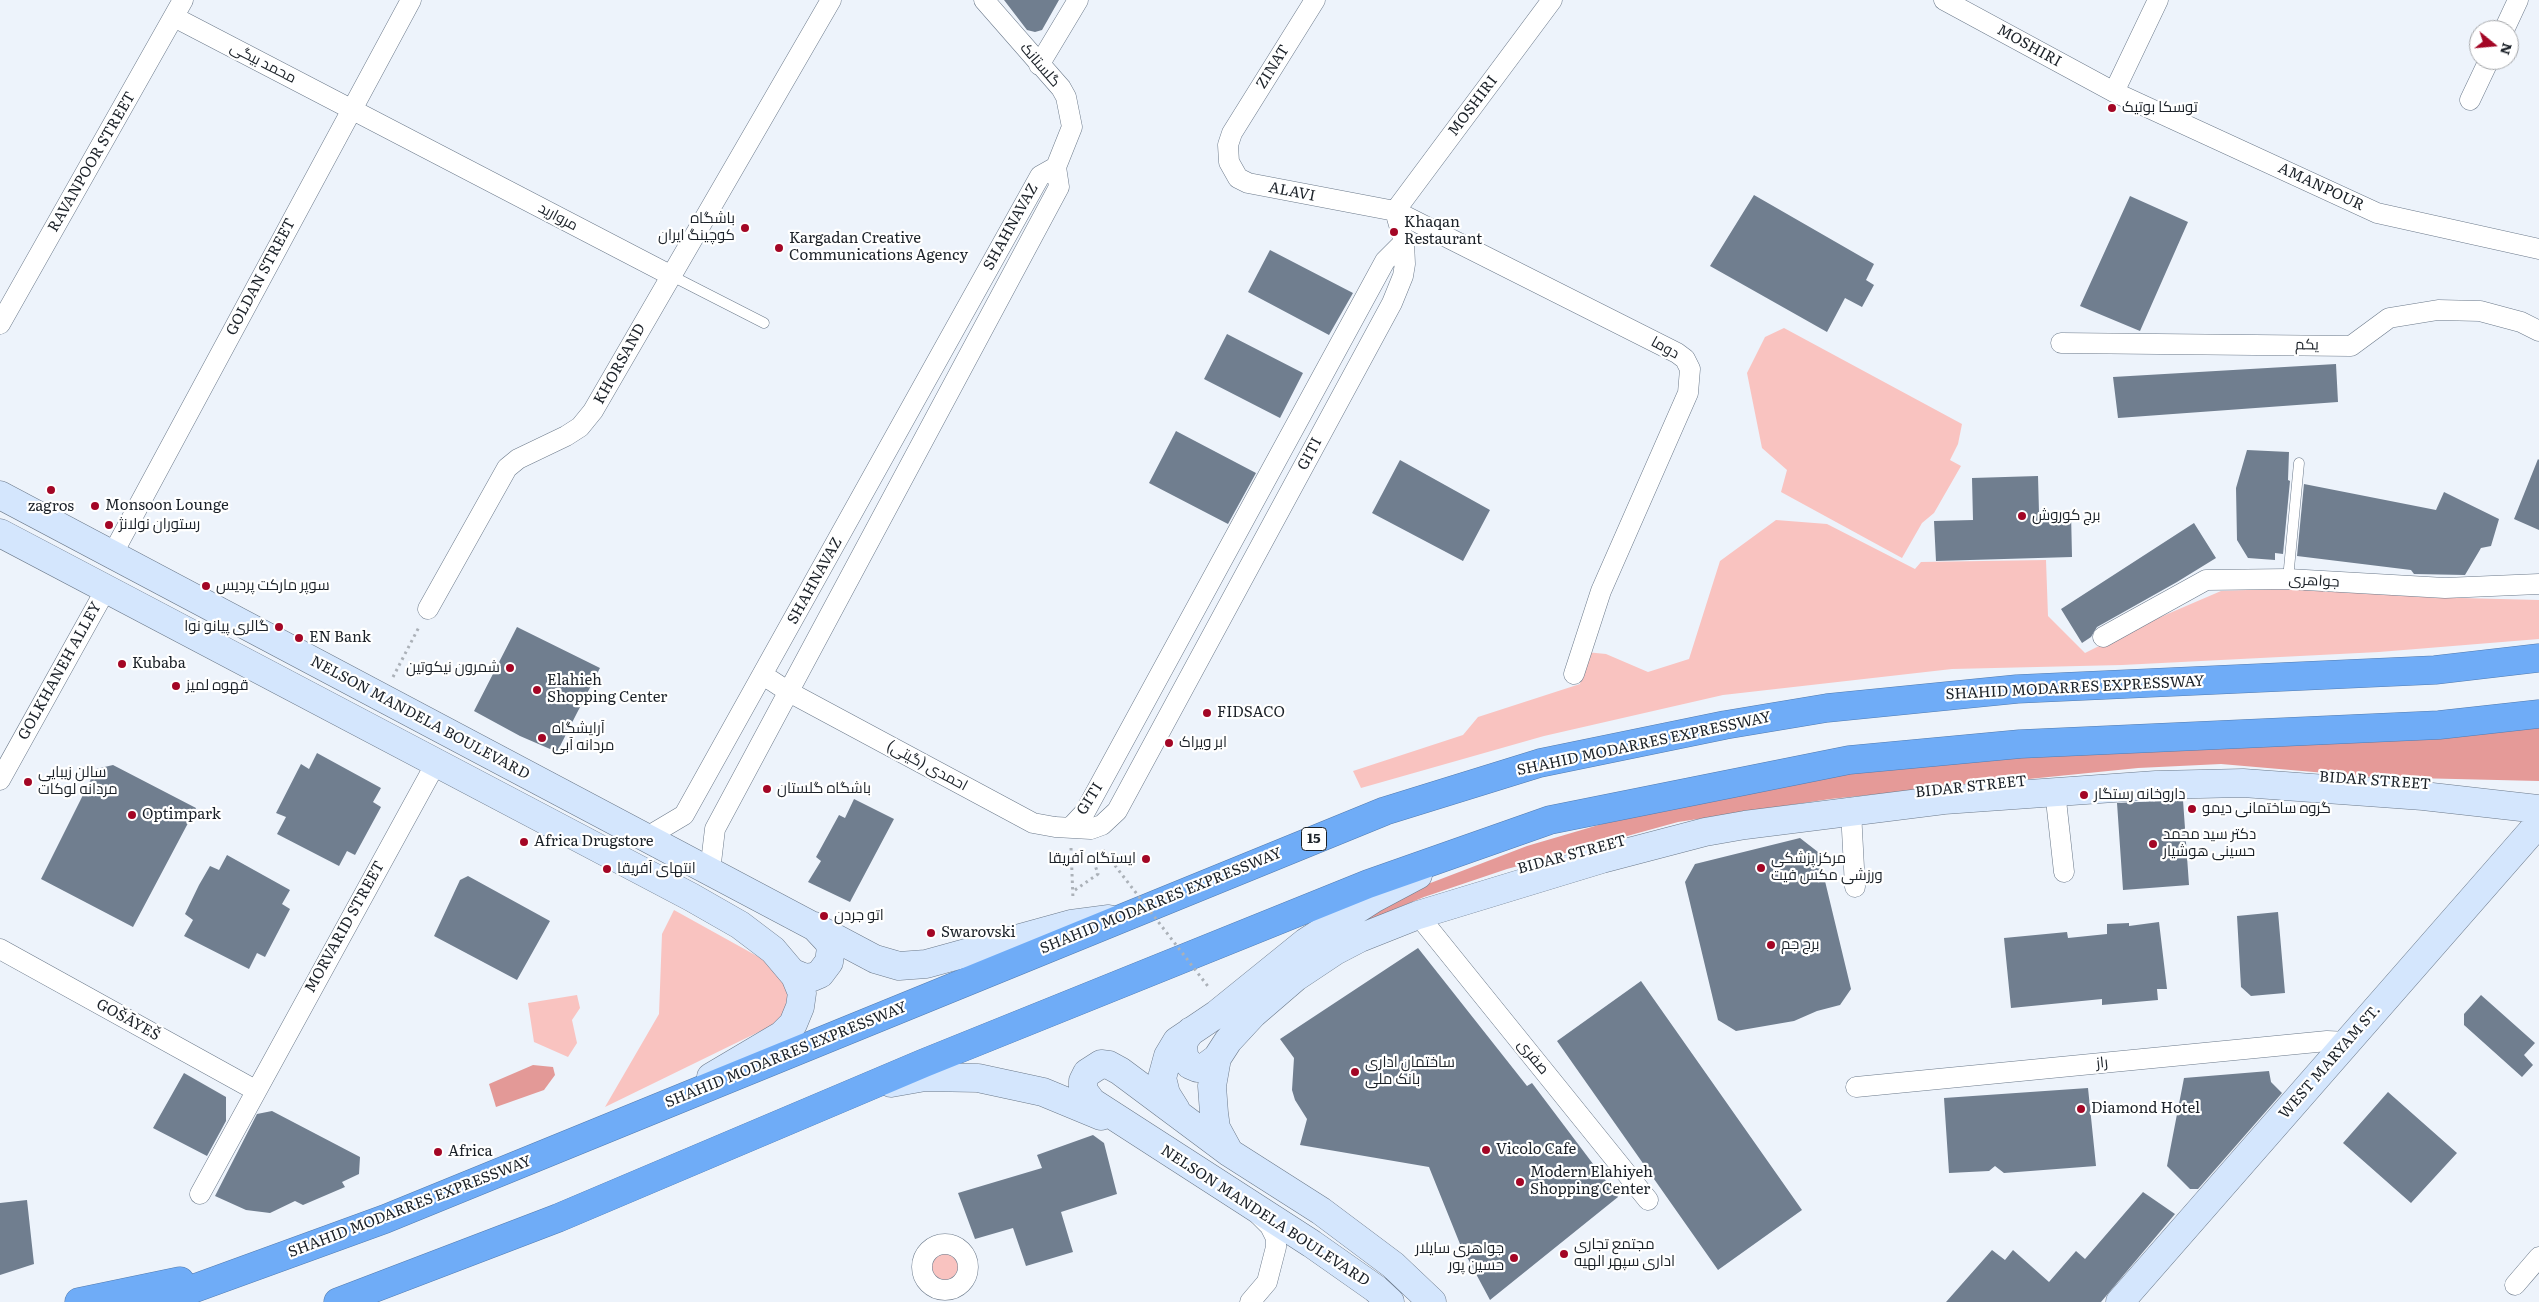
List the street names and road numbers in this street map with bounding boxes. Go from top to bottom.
street label: MOSHIRI [1994,21,2064,71]
street label: محمد بيگی [227,39,299,87]
street label: گلستانک [1016,39,1064,91]
street label: ZINAT [1253,42,1293,92]
street label: MOSHIRI [1444,72,1502,140]
street label: RAVANPOOR STREET [44,89,140,235]
street label: AMANPOUR [2275,159,2367,215]
street label: ALAVI [1267,179,1317,205]
street label: SHAHNAVAZ [980,180,1042,274]
street label: مروارید [535,199,581,235]
street label: GOLDAN STREET [223,215,299,339]
street label: KHORSAND [590,320,650,408]
street label: دوما [1648,333,1682,363]
street label: یکم [2295,336,2319,354]
street label: GITI [1294,434,1326,474]
street label: SHAHNAVAZ [784,534,846,628]
street label: جواهری [2288,571,2340,591]
street label: GOLKHANEH ALLEY [15,599,105,743]
street label: NELSON MANDELA BOULEVARD [307,652,533,784]
street label: SHAHID MODARRES EXPRESSWAY [1945,672,2205,704]
street label: SHAHID MODARRES EXPRESSWAY [1515,708,1773,780]
street label: احمدی (گیتی) [883,737,971,795]
street label: BIDAR STREET [2319,768,2431,794]
street label: BIDAR STREET [1914,772,2028,802]
street label: GITI [1073,780,1107,818]
road number: 15 [1302,828,1326,851]
street label: BIDAR STREET [1516,832,1628,878]
street label: SHAHID MODARRES EXPRESSWAY [1037,844,1285,958]
street label: MORVARID STREET [301,858,389,996]
street label: GOŠĀYEŠ [93,995,163,1045]
street label: SHAHID MODARRES EXPRESSWAY [662,998,910,1112]
street label: WEST MARYAM ST. [2275,1001,2385,1123]
street label: صفری [1513,1036,1553,1078]
street label: راز [2095,1053,2109,1073]
street label: NELSON MANDELA BOULEVARD [1157,1142,1373,1290]
street label: SHAHID MODARRES EXPRESSWAY [286,1152,534,1262]

